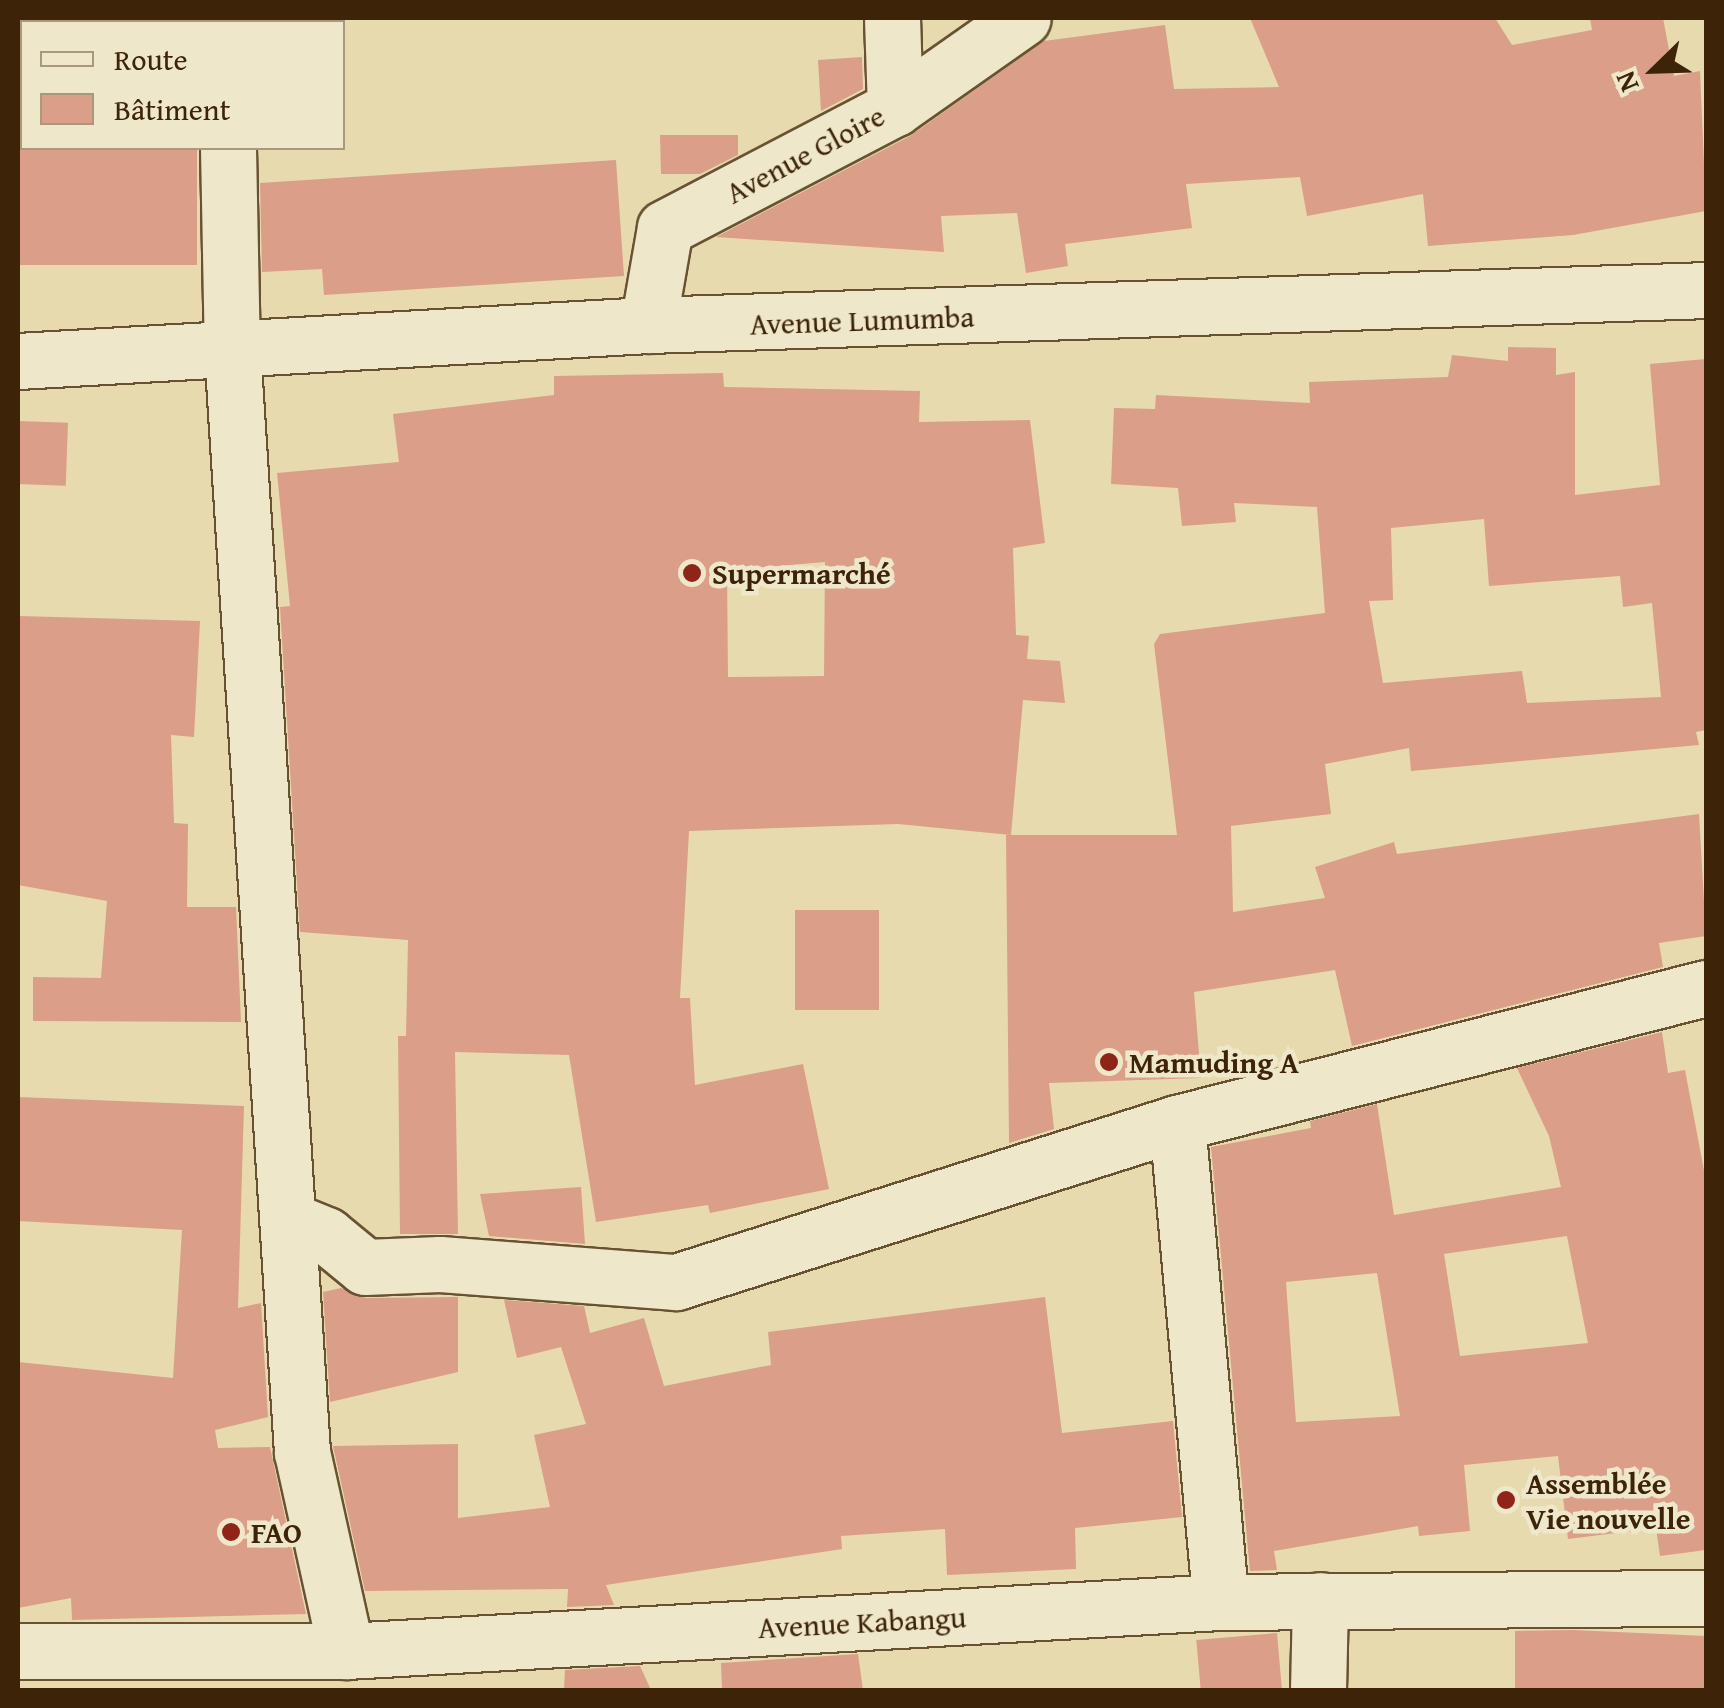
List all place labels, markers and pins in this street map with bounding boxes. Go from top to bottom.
place label: Supermarché [712,555,891,591]
marker: Supermarché [681,562,703,584]
place label: Mamuding A [1129,1044,1299,1080]
marker: Mamuding A [1098,1051,1120,1073]
place label: Assemblée Vie nouvelle [1526,1465,1690,1536]
marker: Assemblée Vie nouvelle [1495,1489,1517,1511]
place label: FAO [251,1514,302,1550]
marker: FAO [220,1521,242,1543]

